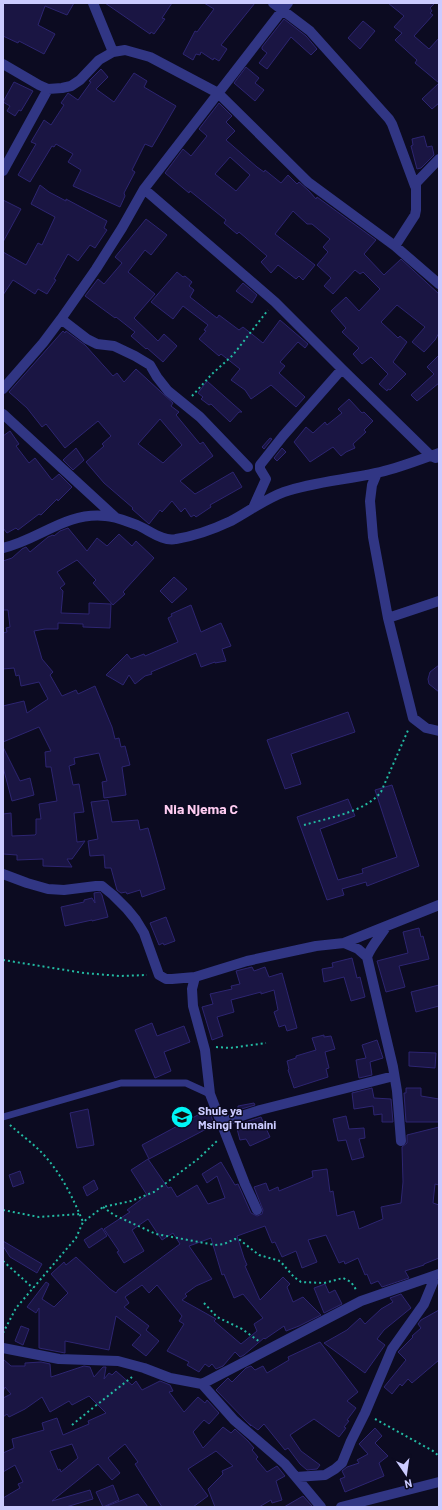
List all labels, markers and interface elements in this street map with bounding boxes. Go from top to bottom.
district label: Nia Njema C [164,800,238,817]
place label: Shule ya Msingi Tumaini [198,1103,276,1131]
school or university icon: Shule ya Msingi Tumaini [169,1104,195,1130]
north arrow [386,1454,426,1494]
text: N [403,1477,413,1491]

